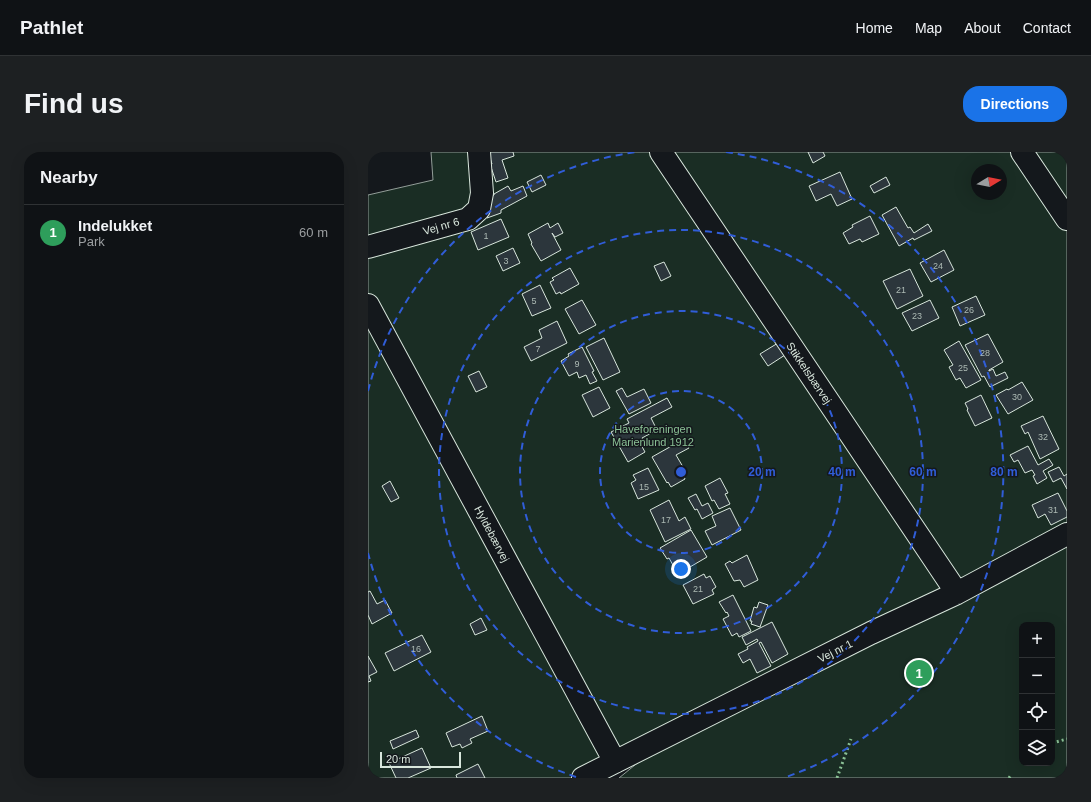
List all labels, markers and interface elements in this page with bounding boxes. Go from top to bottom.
text: Pathlet [20,17,83,38]
text: Home [856,20,893,36]
text: Map [915,20,942,36]
text: About [964,20,1001,36]
text: Contact [1023,20,1071,36]
button: Directions [963,86,1067,122]
text: Find us [24,88,124,119]
north arrow [971,164,1007,200]
text: Nearby [40,168,98,187]
street label: Vej nr 6 [421,215,461,237]
text: Indelukket [78,217,152,234]
text: 1 [49,225,57,240]
text: 60 m [299,225,328,240]
house number: 1 [483,231,489,241]
text: Park [78,234,105,249]
house number: 3 [503,256,509,266]
house number: 24 [933,261,943,271]
house number: 21 [896,285,906,295]
house number: 5 [531,296,537,306]
house number: 26 [964,305,974,315]
house number: 23 [912,311,922,321]
street label: Stikkelsbærvej [784,340,834,406]
house number: 7 [535,344,541,354]
house number: 28 [980,348,990,358]
house number: 9 [574,359,580,369]
house number: 25 [958,363,968,373]
house number: 30 [1012,392,1022,402]
park label: Haveforeningen Marienlund 1912 [612,423,694,448]
house number: 32 [1038,432,1048,442]
centre of rings [674,465,688,479]
text: 20 m [748,465,776,479]
text: 40 m [828,465,856,479]
text: 60 m [909,465,937,479]
text: 80 m [990,465,1018,479]
house number: 15 [639,482,649,492]
street label: Hyldebærvej [472,504,512,564]
house number: 31 [1048,505,1058,515]
house number: 17 [661,515,671,525]
your location [671,559,691,579]
house number: 21 [693,584,703,594]
map controls [1019,622,1055,766]
button: + [1019,622,1055,658]
street label: Vej nr 1 [816,637,854,665]
house number: 16 [411,644,421,654]
pin: 1 [906,658,932,688]
button: − [1019,658,1055,694]
button: locate [1019,694,1055,730]
button: layers [1019,730,1055,766]
scale bar [380,750,461,769]
text: 20 m [386,753,410,765]

